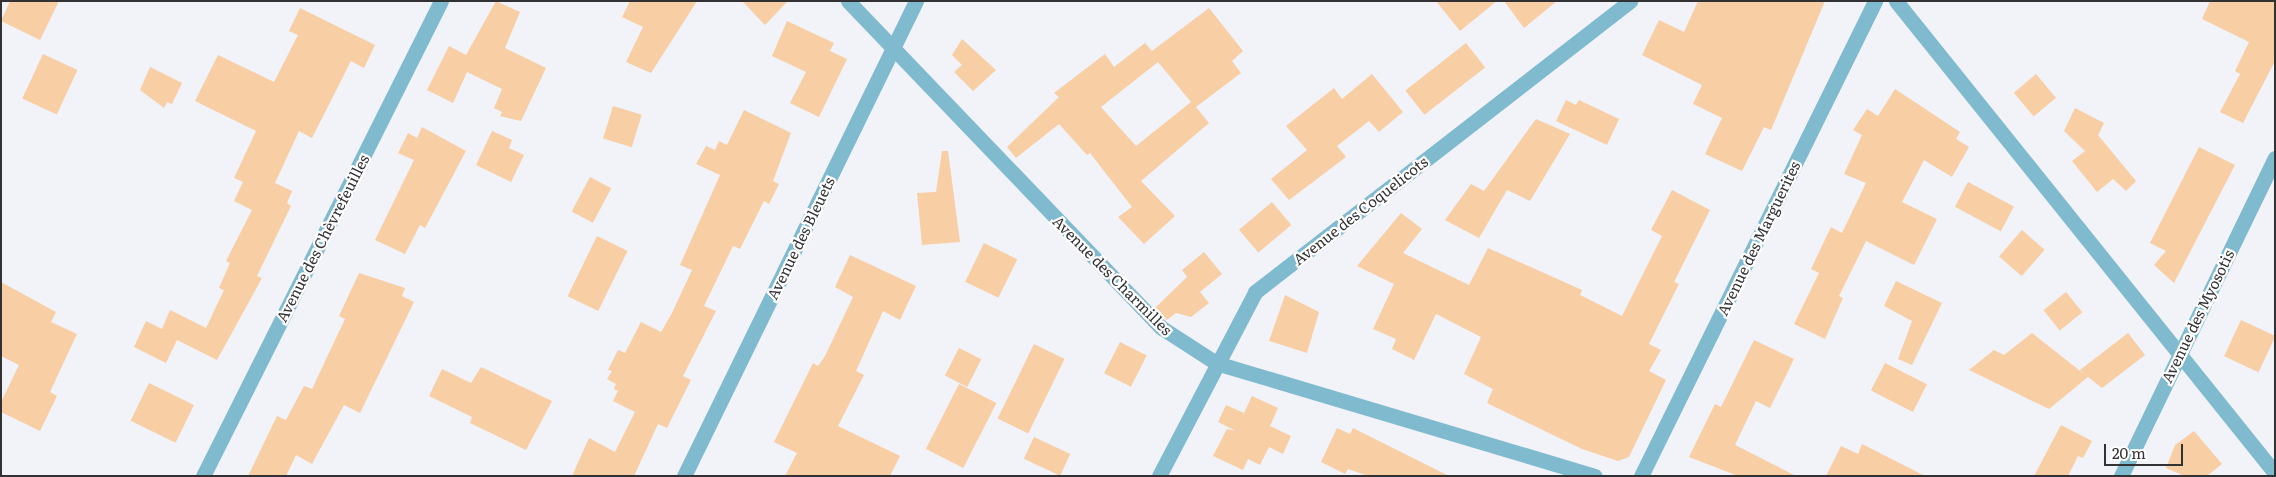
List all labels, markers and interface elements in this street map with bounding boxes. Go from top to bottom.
street label: Avenue des Chèvrefeuilles [272,151,372,325]
street label: Avenue des Coquelicots [1289,152,1431,268]
street label: Avenue des Marguerites [1713,158,1803,318]
street label: Avenue des Bleuets [763,174,837,302]
street label: Avenue des Charmilles [1050,212,1176,338]
street label: Avenue des Myosotis [2157,246,2237,386]
scale bar [2106,434,2185,466]
text: 20 m [2112,441,2146,464]

